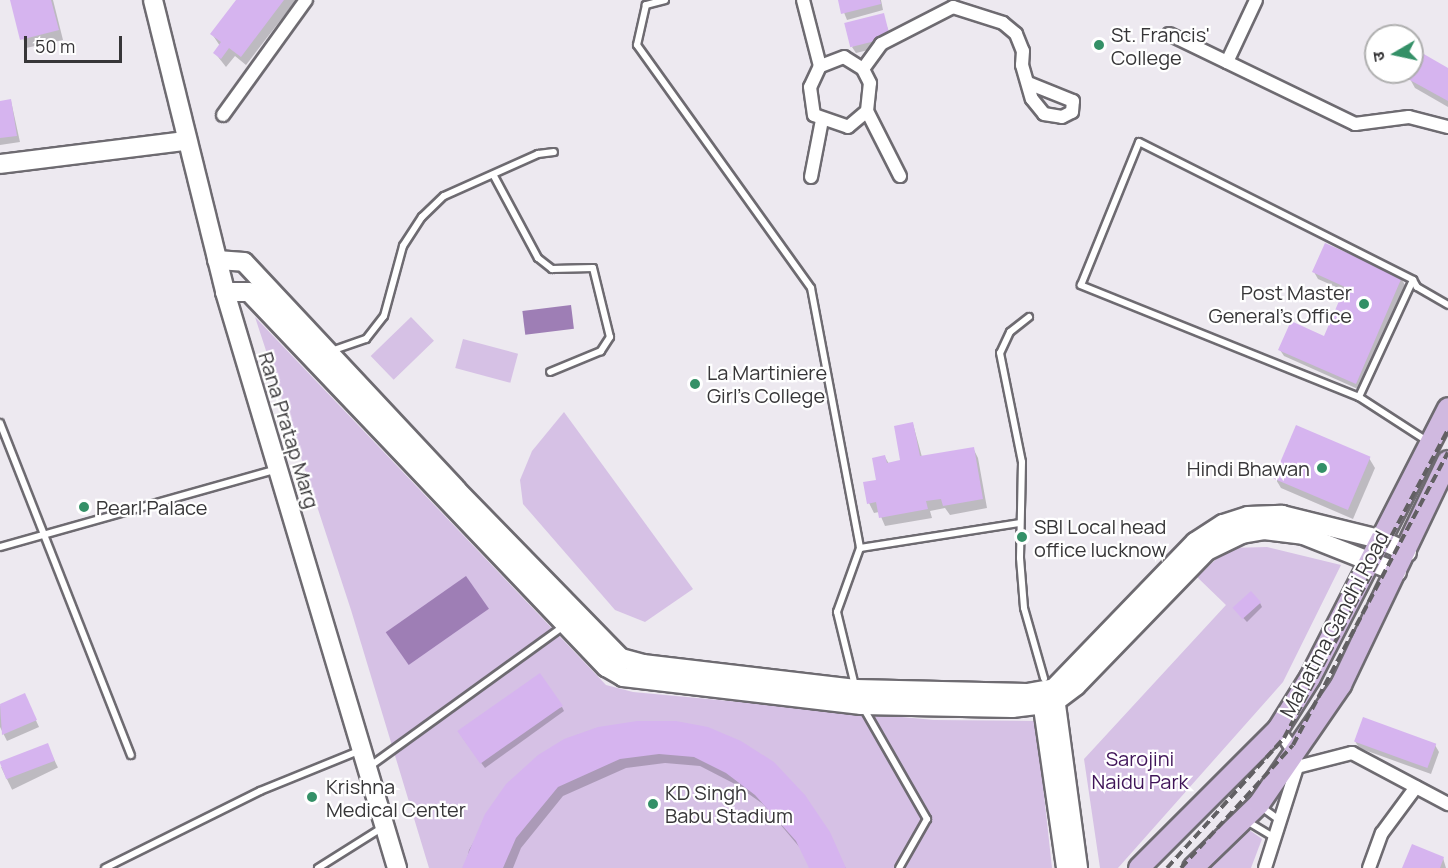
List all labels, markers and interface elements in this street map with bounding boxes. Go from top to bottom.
place label: St. Francis' College [1111,22,1210,69]
scale bar [27,24,124,62]
north arrow [1364,24,1424,84]
text: 50 m [35,34,75,58]
marker: St. Francis' College [1092,38,1106,52]
text: उ [1367,50,1390,63]
place label: Post Master General's Office [1209,280,1352,327]
marker: Post Master General's Office [1357,297,1371,311]
street label: Rana Pratap Marg [254,349,324,511]
place label: La Martiniere Girl's College [707,360,827,407]
marker: La Martiniere Girl's College [688,377,702,391]
place label: Hindi Bhawan [1187,456,1310,480]
marker: Hindi Bhawan [1315,461,1329,475]
place label: Pearl Palace [96,495,207,519]
marker: Pearl Palace [77,500,91,514]
place label: SBI Local head office lucknow [1034,514,1167,561]
street label: Mahatma Gandhi Road [1275,527,1393,721]
marker: SBI Local head office lucknow [1015,530,1029,544]
park label: Sarojini Naidu Park [1091,746,1189,793]
place label: Krishna Medical Center [326,774,466,821]
place label: KD Singh Babu Stadium [665,780,793,827]
marker: Krishna Medical Center [303,788,321,806]
marker: KD Singh Babu Stadium [646,797,660,811]

